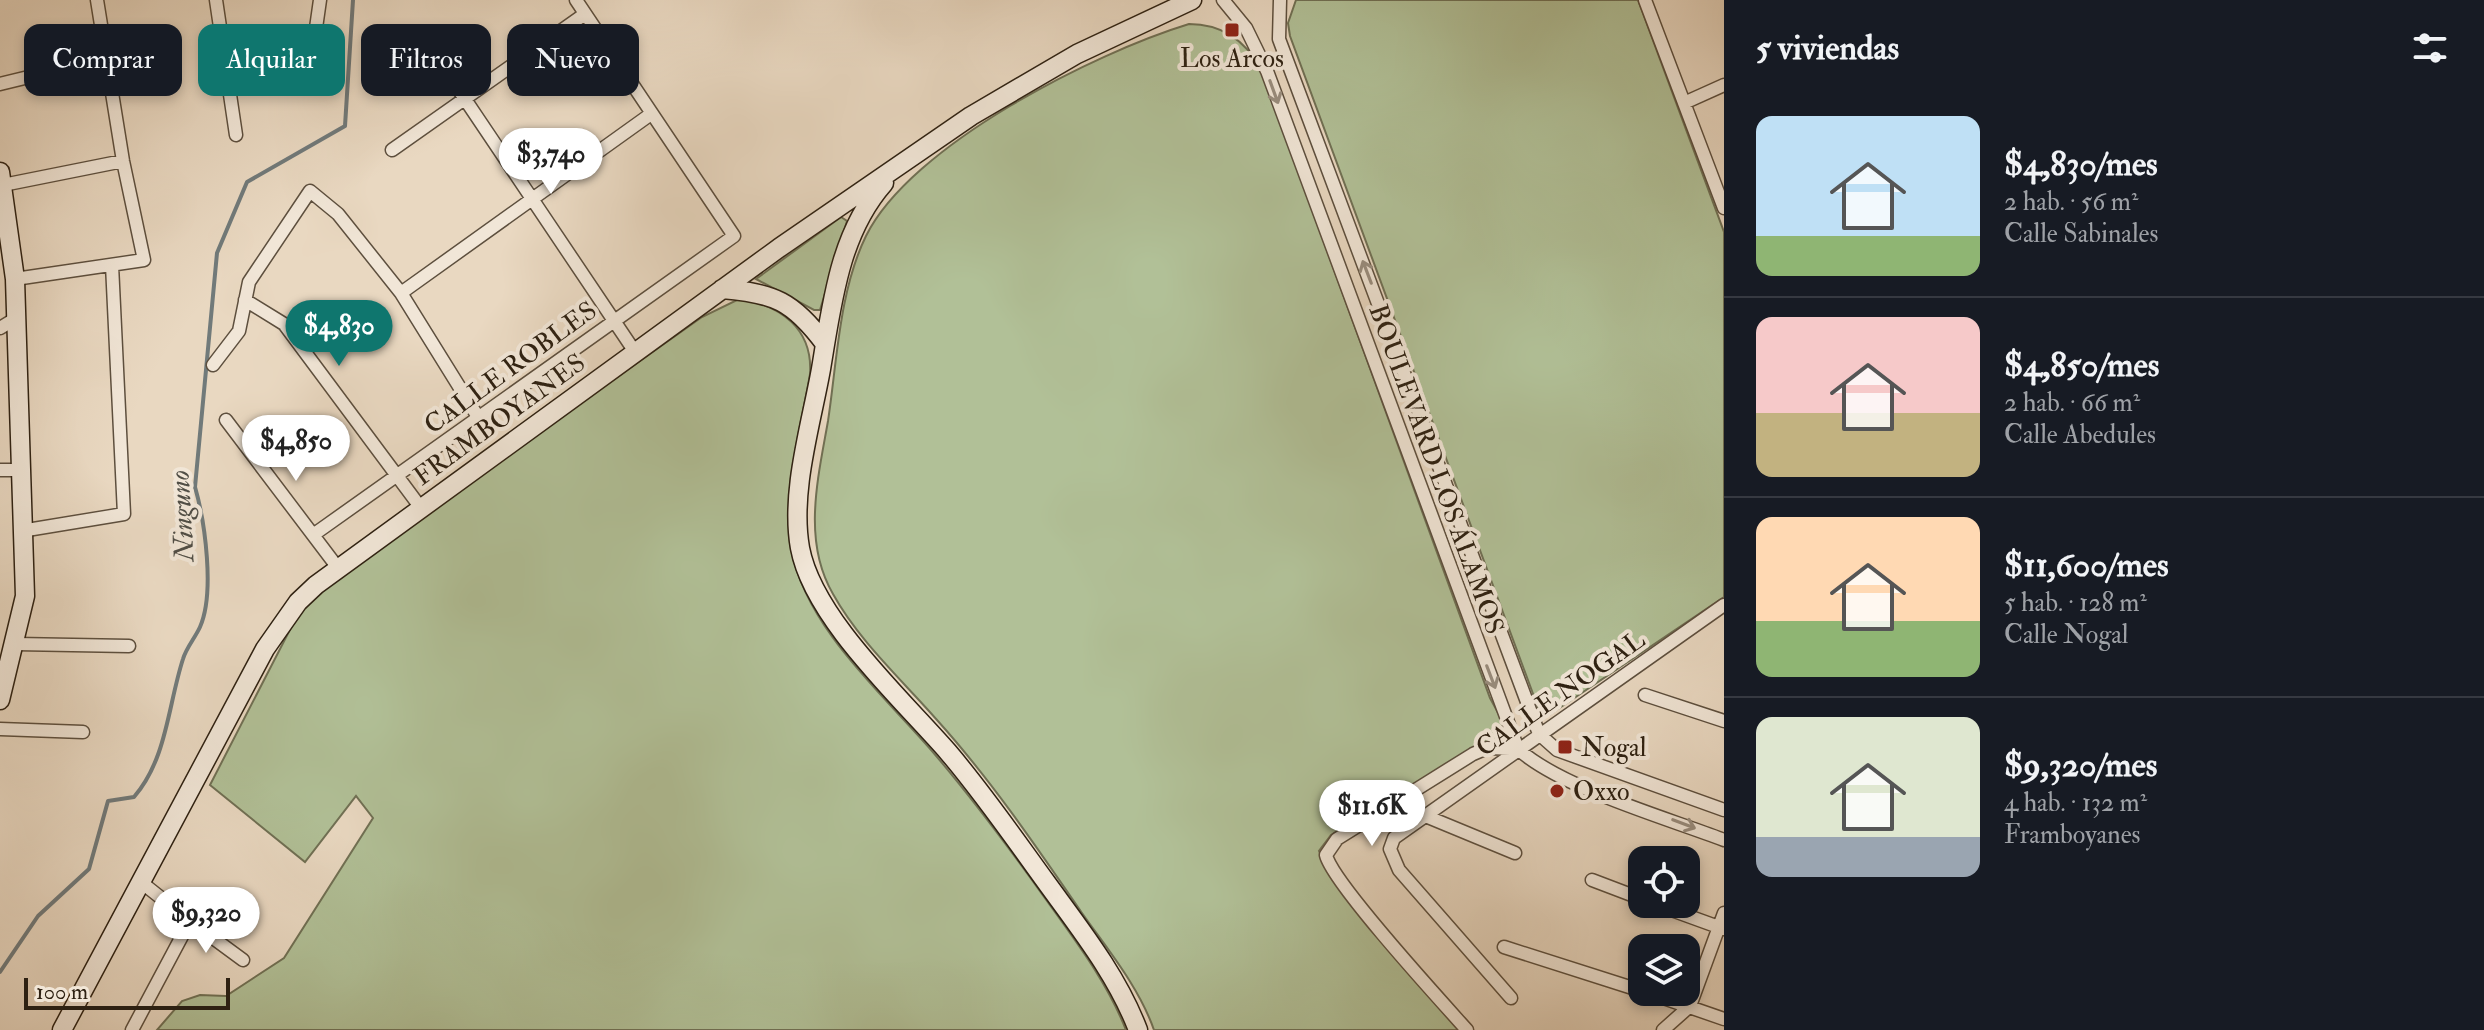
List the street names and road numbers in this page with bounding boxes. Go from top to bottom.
street label: CALLE ROBLES [418,295,603,441]
street label: BOULEVARD LOS ÁLAMOS [1361,299,1513,639]
street label: FRAMBOYANES [408,347,592,493]
street label: CALLE NOGAL [1470,624,1651,764]

